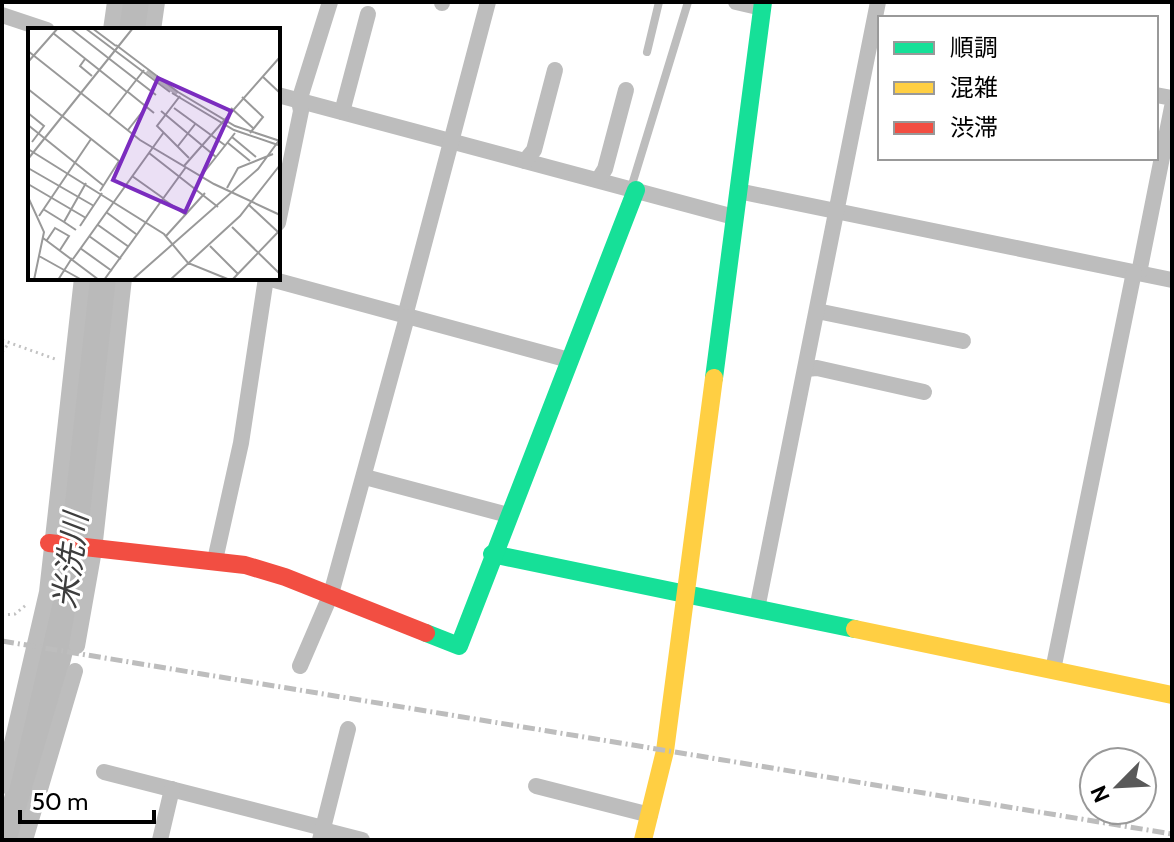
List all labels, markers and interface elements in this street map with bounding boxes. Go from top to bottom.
legend [878,16,1158,160]
inset map [28,28,280,280]
text: 順調 [950,33,998,62]
text: 混雑 [950,73,998,102]
text: 渋滞 [950,113,998,142]
water label: 米洗川 [45,508,96,611]
north arrow [1078,746,1158,826]
scale bar [20,774,154,824]
text: N [1085,781,1116,807]
text: 50 m [32,787,88,816]

